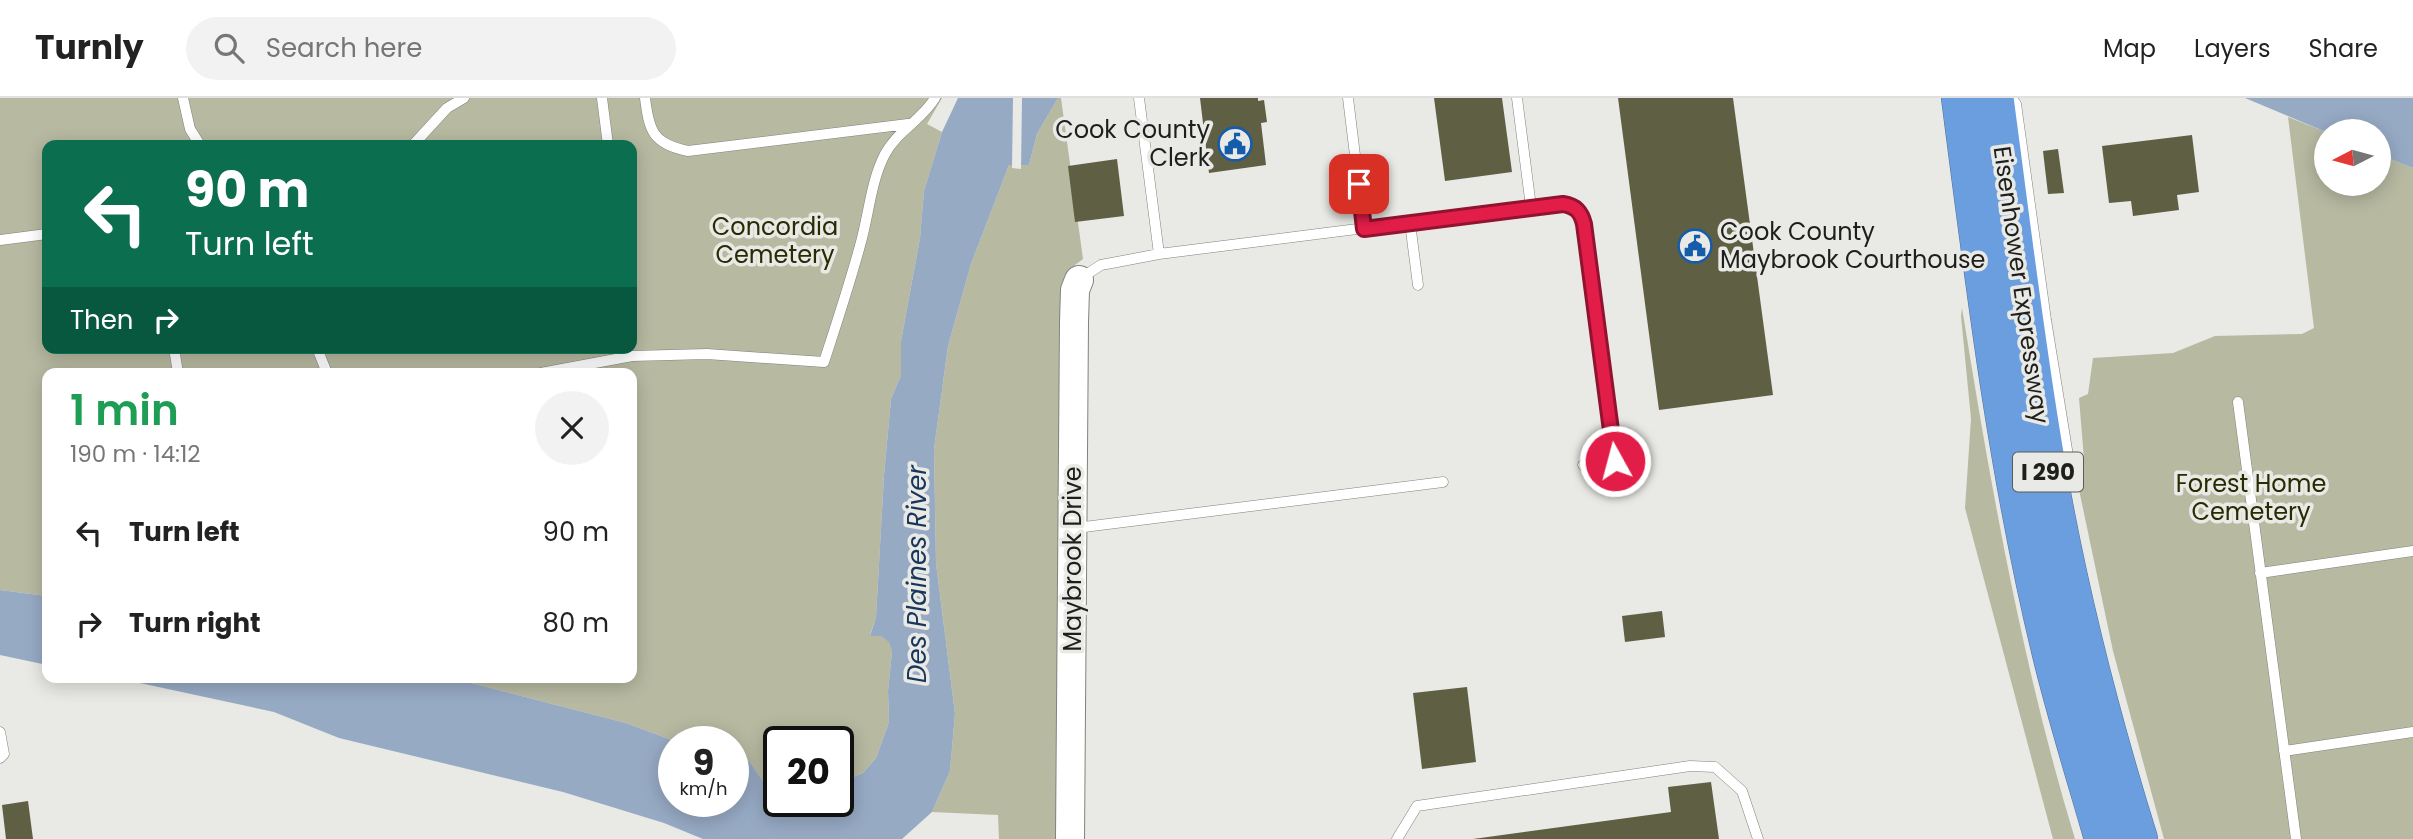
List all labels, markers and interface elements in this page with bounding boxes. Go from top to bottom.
search box [186,17,676,80]
text: Turnly [35,24,144,71]
icon: search [210,29,248,67]
text: Search here [266,30,422,66]
text: Map [2103,32,2156,65]
text: Layers [2194,32,2270,65]
text: Share [2308,32,2378,65]
place label: Cook County Clerk [1055,113,1211,174]
north arrow [2314,119,2390,196]
map controls [2314,119,2391,196]
public building icon: Cook County Clerk [1216,125,1254,163]
street label: Eisenhower Expressway [1986,144,2057,426]
pin [1329,154,1389,214]
text: 90 m [185,156,309,224]
icon: arrive [1340,165,1378,203]
icon: left [70,168,161,259]
park label: Concordia Cemetery [712,210,838,271]
place label: Cook County Maybrook Courthouse [1720,215,1986,276]
text: Turn left [185,221,314,266]
public building icon: Cook County Maybrook Courthouse [1676,227,1714,265]
icon: right [147,301,185,339]
text: Then [70,302,133,338]
text: 1 min [70,381,179,440]
button: close [535,391,609,465]
position arrow [1578,424,1652,498]
text: 190 m · 14:12 [70,438,201,470]
road number: I 290 [2013,452,2083,492]
water label: Des Plaines River [899,464,935,683]
street label: Maybrook Drive [1056,466,1089,652]
park label: Forest Home Cemetery [2176,467,2326,528]
icon: left [70,514,108,552]
text: Turn left [129,514,240,550]
text: 90 m [543,514,609,550]
icon: right [70,605,108,643]
text: Turn right [129,605,261,641]
text: 80 m [543,605,609,641]
speed limit sign: 20 [763,726,854,817]
text: 9 [693,738,714,787]
text: km/h [680,776,727,801]

